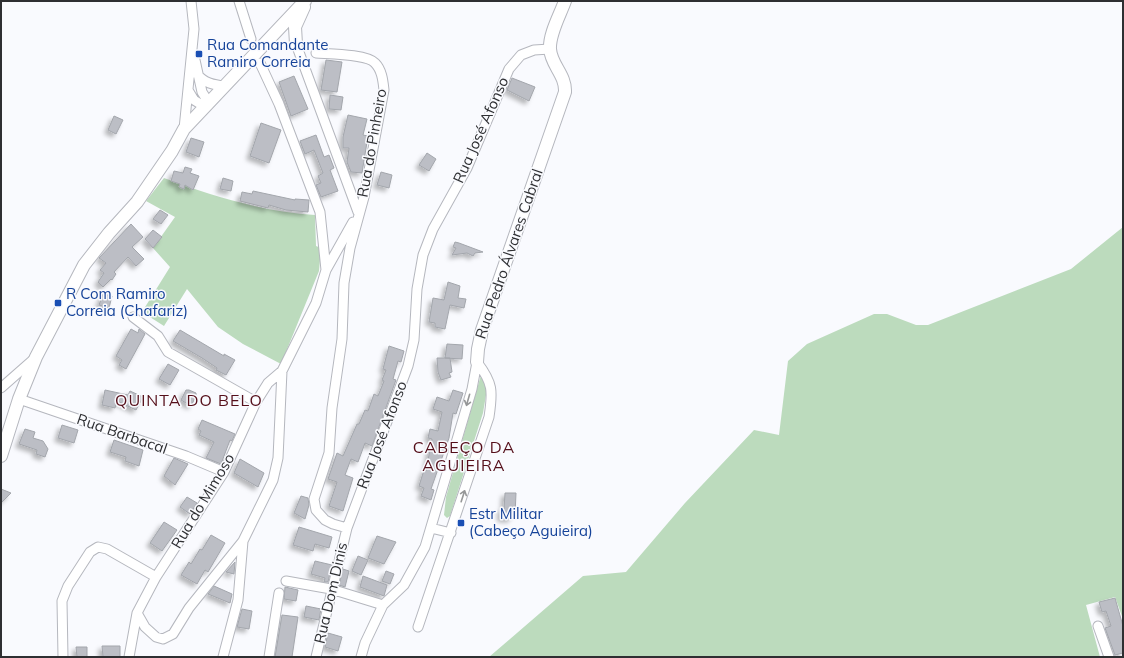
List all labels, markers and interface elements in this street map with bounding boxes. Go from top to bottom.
place label: Rua Comandante Ramiro Correia [207,35,328,71]
marker: Rua Comandante Ramiro Correia [194,49,204,59]
street label: Rua José Afonso [449,74,512,186]
street label: Rua do Pinheiro [353,87,390,199]
street label: Rua Pedro Álvares Cabral [470,166,547,341]
place label: R Com Ramiro Correia (Chafariz) [66,284,188,320]
marker: R Com Ramiro Correia (Chafariz) [53,298,63,308]
street label: Rua José Afonso [352,378,411,491]
district label: QUINTA DO BELO [115,390,263,410]
one-way arrow [464,393,471,406]
street label: Rua Barbacal [74,409,170,458]
district label: CABEÇO DA AGUIEIRA [413,437,515,475]
street label: Rua do Mimoso [167,450,238,552]
one-way arrow [460,490,467,503]
place label: Estr Militar (Cabeço Aguieira) [469,504,593,540]
marker: Estr Militar (Cabeço Aguieira) [456,518,466,528]
street label: Rua Dom Dinis [310,540,351,645]

